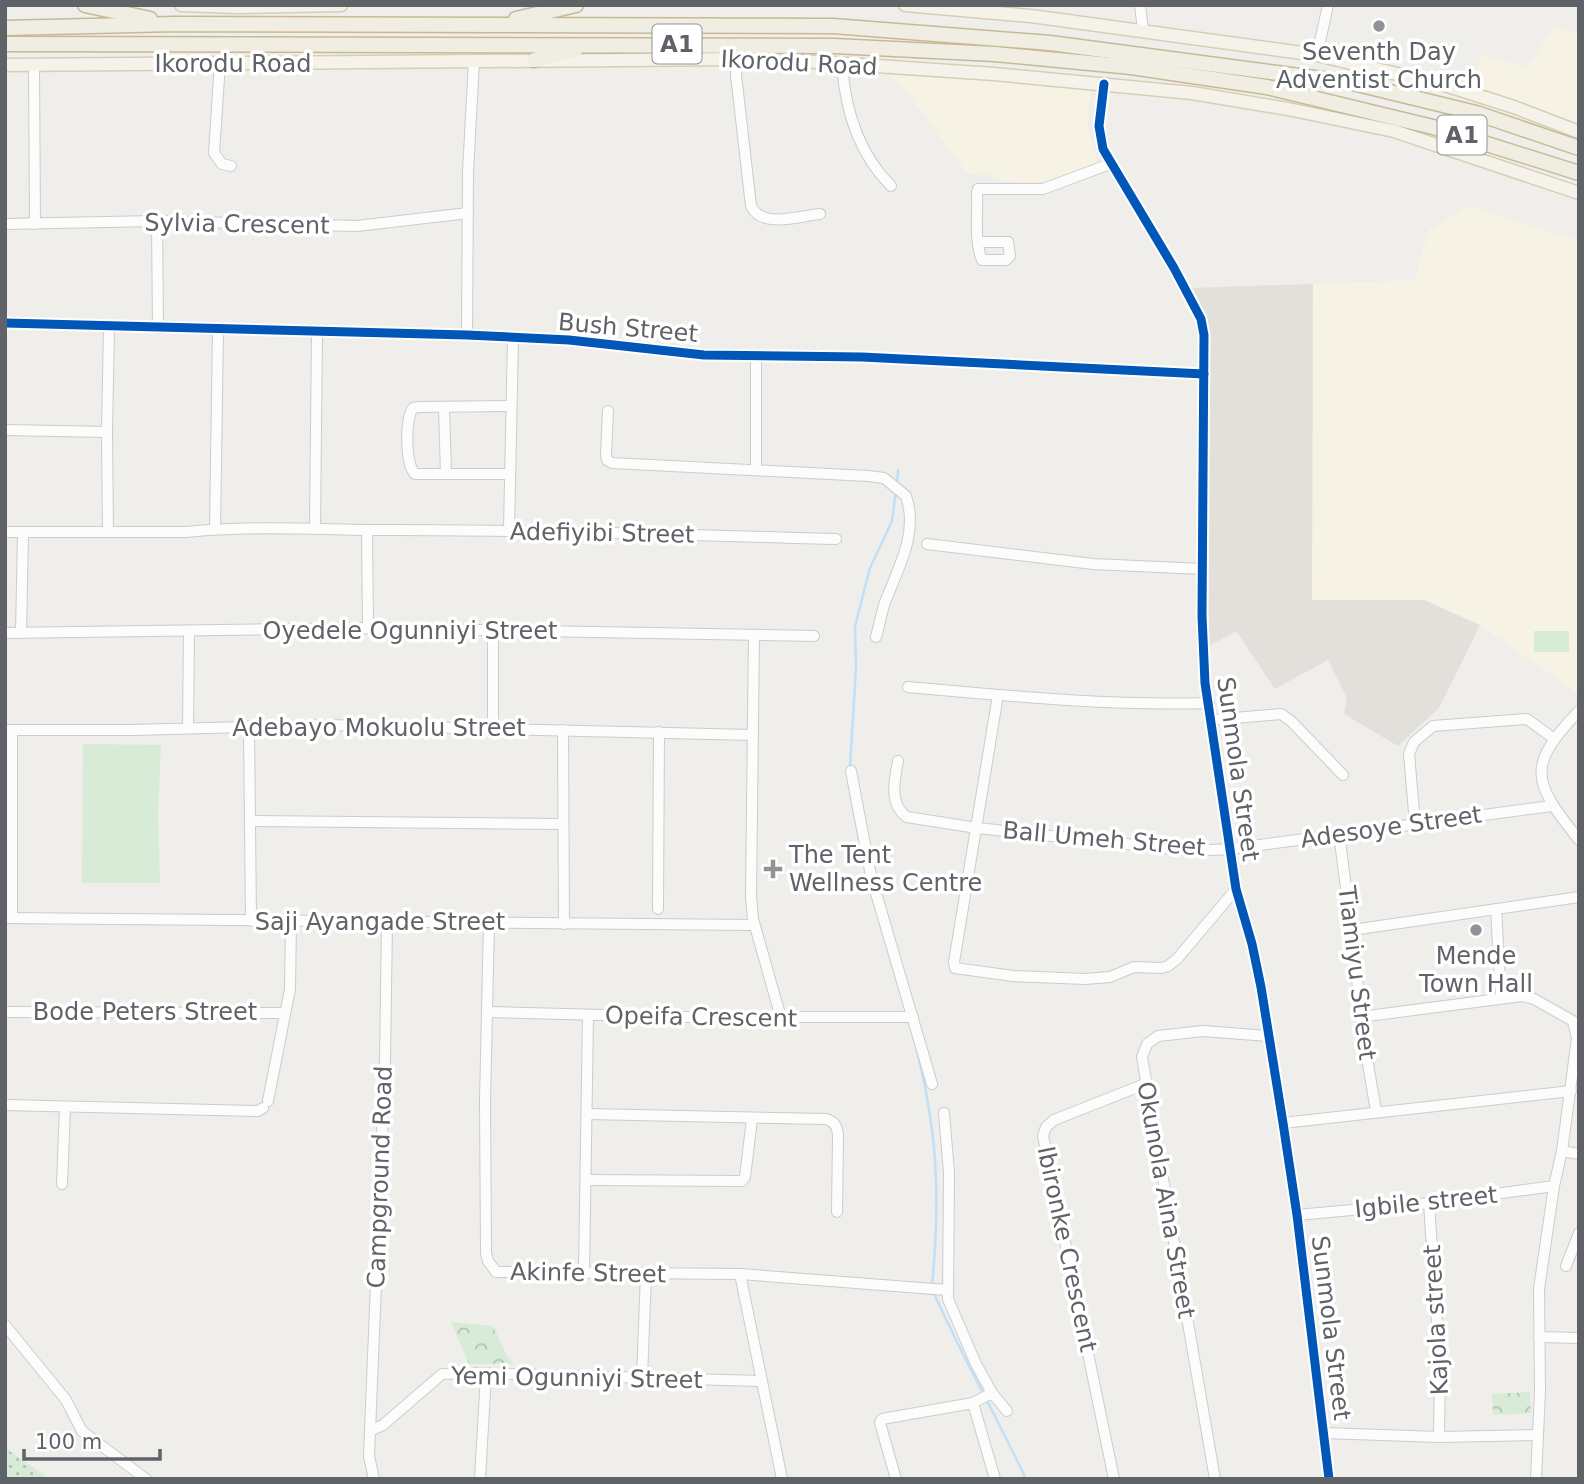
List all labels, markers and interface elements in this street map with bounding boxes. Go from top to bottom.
marker: Seventh Day Adventist Church [1371,18,1387,34]
road number: A1 [652,24,702,64]
place label: Seventh Day Adventist Church [1276,38,1482,94]
street label: Ikorodu Road [720,45,878,81]
street label: Ikorodu Road [154,50,312,78]
road number: A1 [1438,116,1486,154]
street label: Sylvia Crescent [144,208,330,240]
street label: Bush Street [557,308,699,348]
street label: Adefiyibi Street [510,517,694,549]
street label: Oyedele Ogunniyi Street [263,617,557,645]
street label: Sunmola Street [1211,675,1265,863]
street label: Adebayo Mokuolu Street [232,714,526,742]
street label: Adesoye Street [1299,800,1483,854]
street label: Ball Umeh Street [1001,816,1207,862]
place label: The Tent Wellness Centre [788,841,982,897]
marker: The Tent Wellness Centre [763,859,783,879]
street label: Tiamiyu Street [1332,883,1382,1062]
street label: Saji Ayangade Street [255,908,505,936]
marker: Mende Town Hall [1468,922,1484,938]
place label: Mende Town Hall [1418,942,1533,998]
street label: Bode Peters Street [33,998,257,1026]
street label: Opeifa Crescent [605,1001,797,1033]
street label: Campground Road [362,1065,398,1289]
street label: Okunola Aina Street [1131,1080,1201,1320]
street label: Ibironke Crescent [1032,1144,1102,1354]
street label: Igbile street [1353,1181,1499,1223]
street label: Sunmola Street [1306,1234,1356,1422]
street label: Kajola street [1418,1244,1454,1396]
street label: Akinfe Street [510,1258,666,1288]
street label: Yemi Ogunniyi Street [450,1362,703,1394]
scale bar [24,1418,161,1462]
text: 100 m [35,1430,102,1454]

